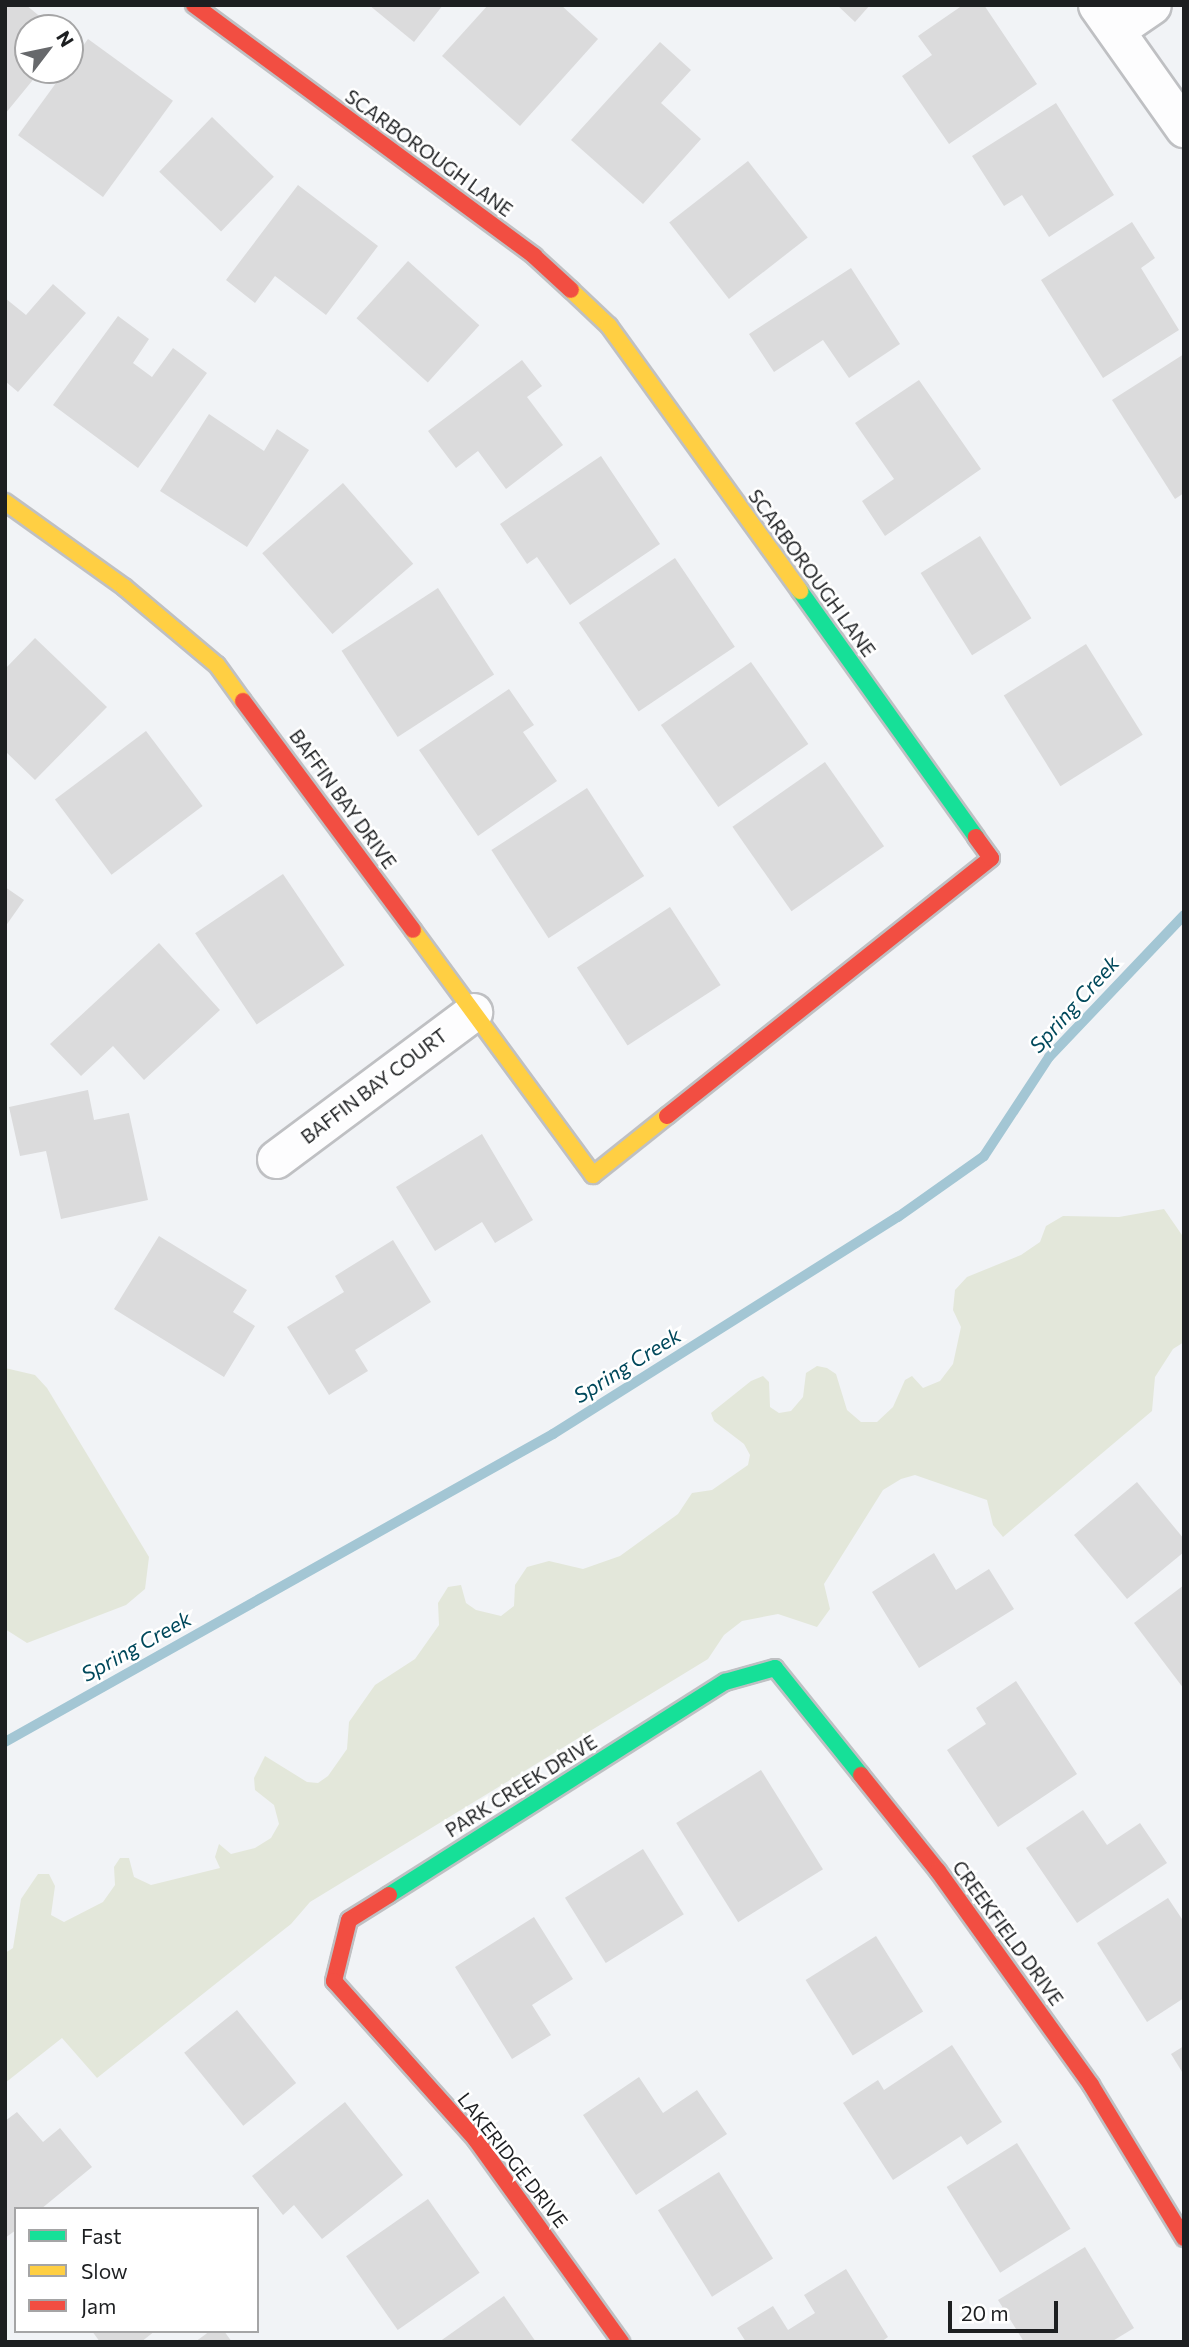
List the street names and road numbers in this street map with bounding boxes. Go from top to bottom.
street label: SCARBOROUGH LANE [341,85,517,221]
street label: SCARBOROUGH LANE [744,485,880,661]
street label: BAFFIN BAY DRIVE [285,725,401,873]
street label: BAFFIN BAY COURT [296,1024,452,1148]
street label: PARK CREEK DRIVE [441,1730,601,1842]
street label: CREEKFIELD DRIVE [948,1856,1068,2010]
street label: LAKERIDGE DRIVE [453,2088,573,2232]

